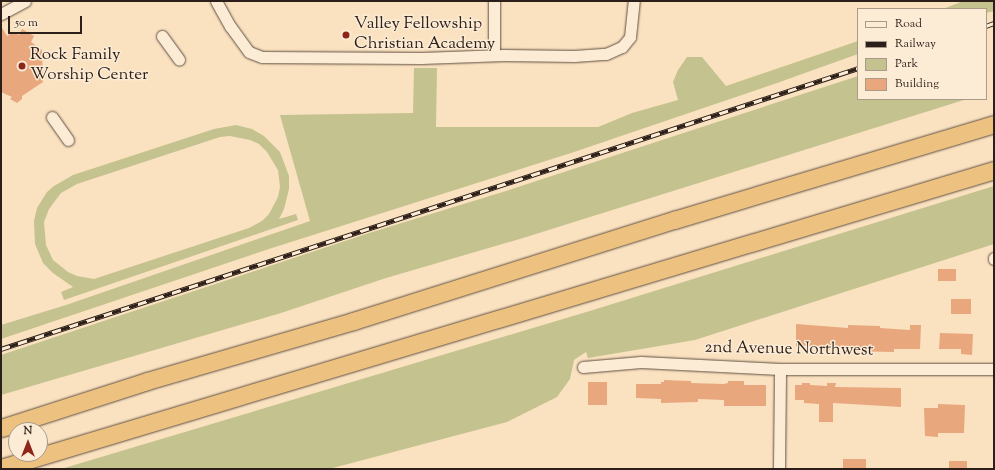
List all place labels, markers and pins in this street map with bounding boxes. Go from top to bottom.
place label: Valley Fellowship Christian Academy [354,15,495,55]
marker: Valley Fellowship Christian Academy [341,30,351,40]
place label: Rock Family Worship Center [30,46,148,86]
marker: Rock Family Worship Center [17,61,27,71]

